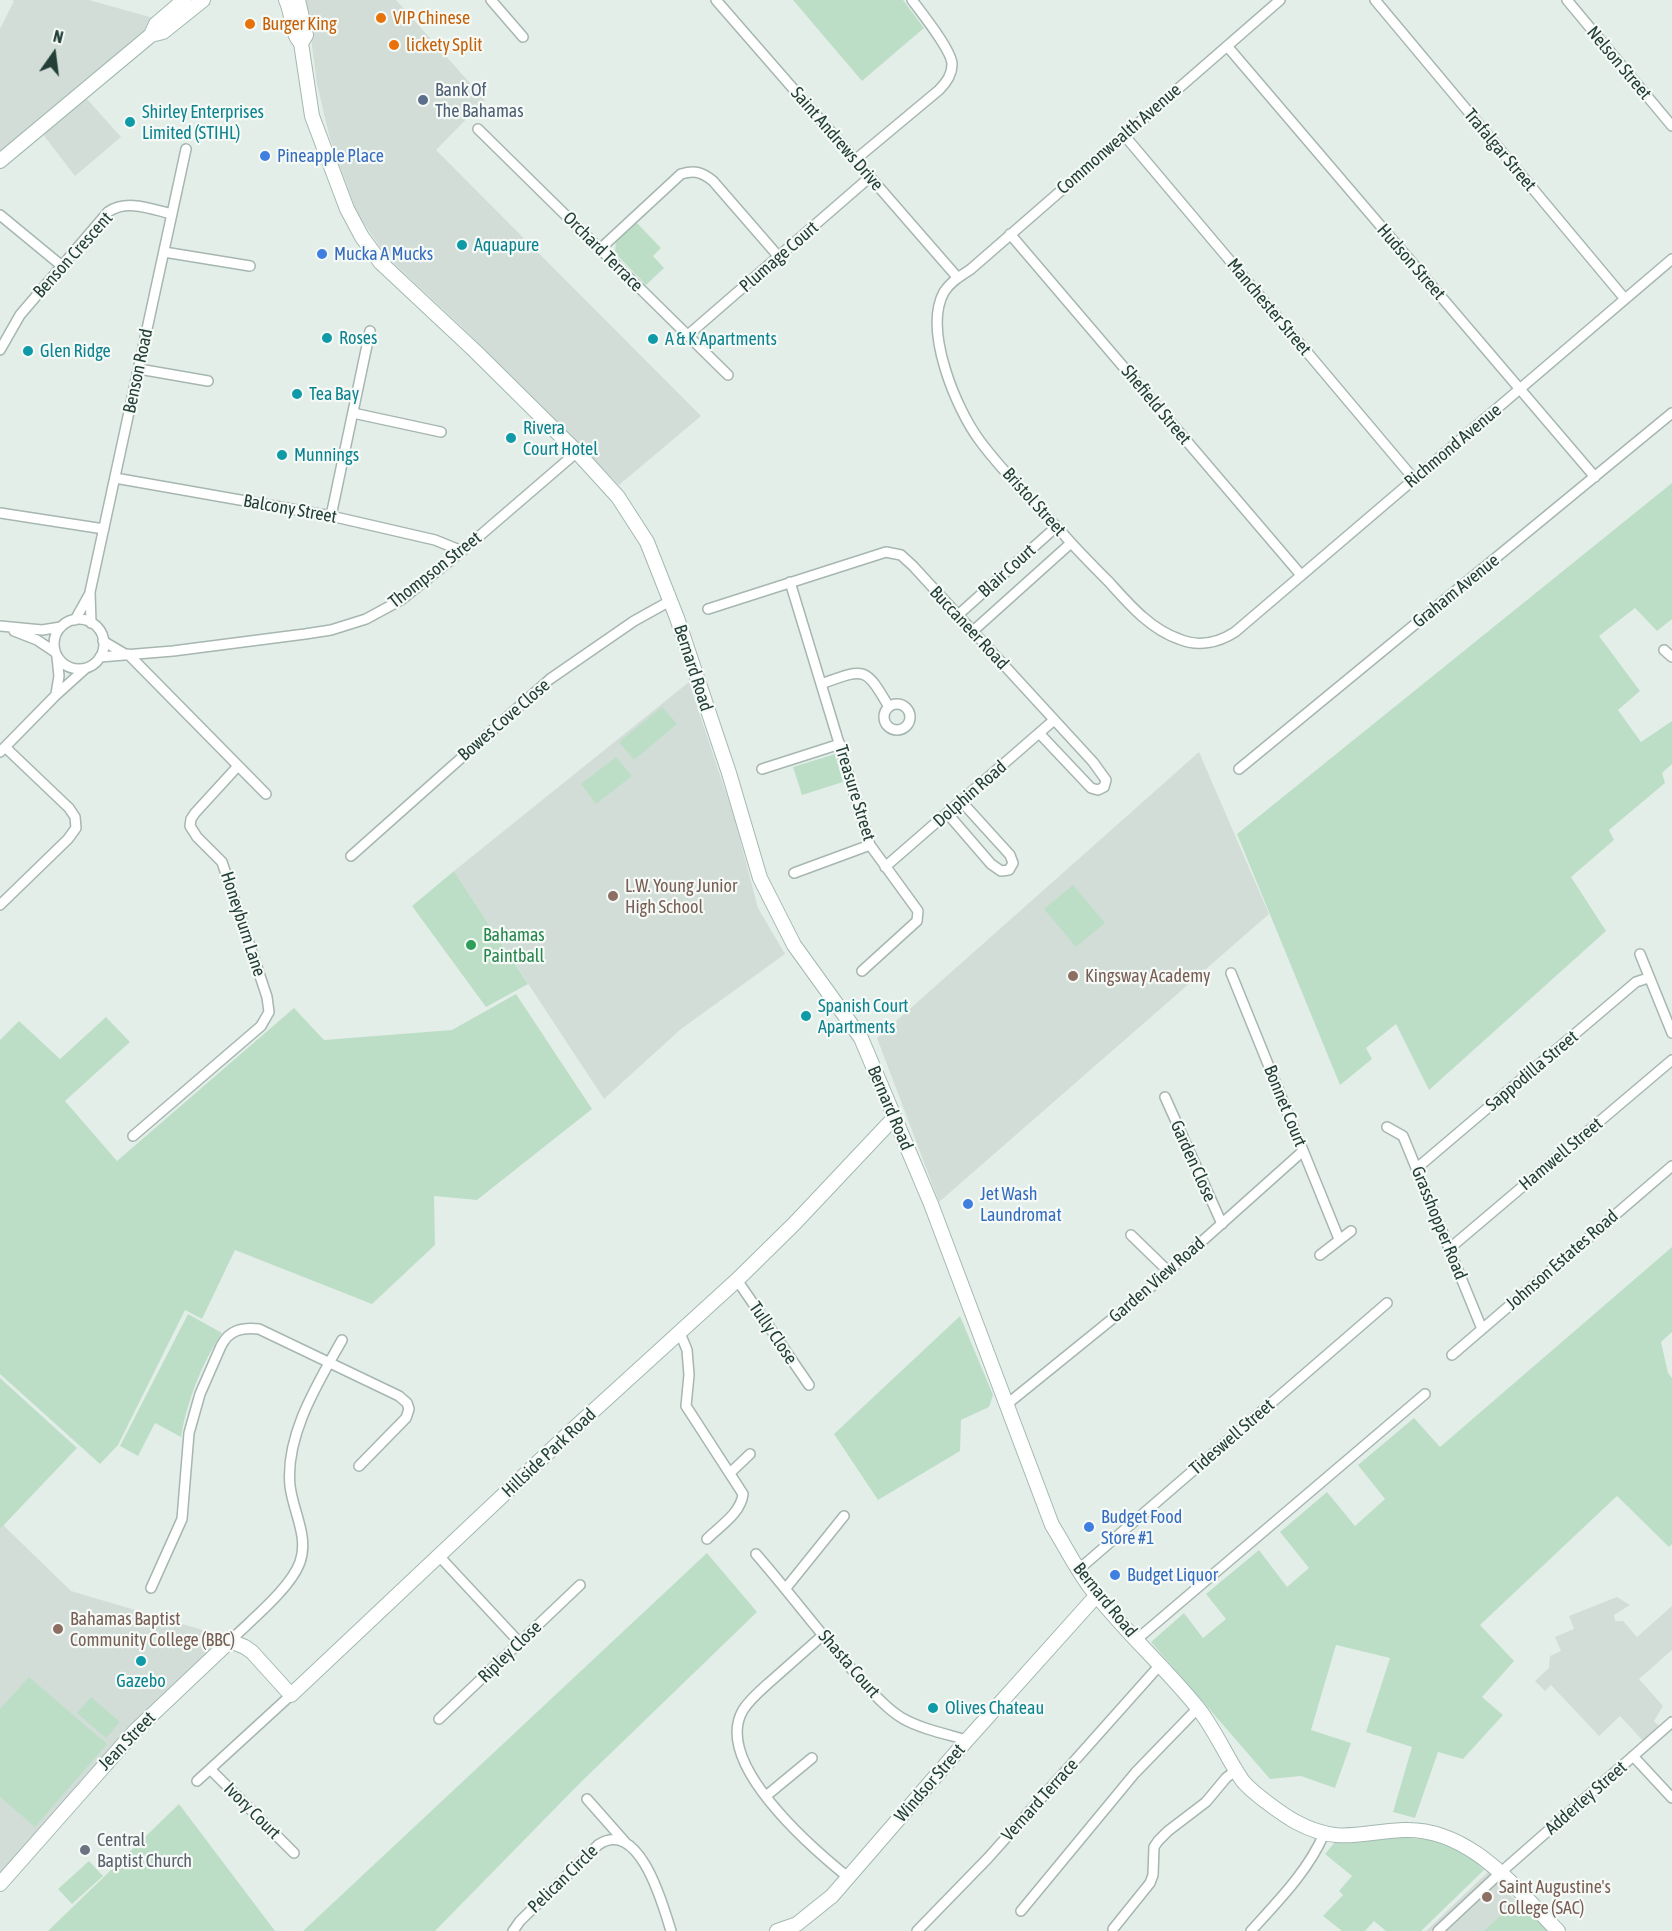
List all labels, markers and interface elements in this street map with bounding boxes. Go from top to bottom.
place label: VIP Chinese [393,7,470,29]
marker: VIP Chinese [374,11,388,25]
place label: Burger King [262,13,337,35]
marker: Burger King [243,17,257,31]
street label: Nelson Street [1582,22,1656,104]
north arrow [24,24,84,84]
text: N [52,27,65,46]
place label: lickety Split [406,34,483,56]
marker: lickety Split [387,38,401,52]
place label: Bank Of The Bahamas [435,79,524,122]
street label: Commonwealth Avenue [1052,79,1186,199]
street label: Saint Andrews Drive [786,83,888,195]
marker: Bank Of The Bahamas [416,93,430,107]
place label: Shirley Enterprises Limited (STIHL) [142,101,264,144]
street label: Trafalgar Street [1459,104,1541,196]
marker: Shirley Enterprises Limited (STIHL) [123,115,137,129]
place label: Pineapple Place [277,145,384,167]
marker: Pineapple Place [258,149,272,163]
street label: Orchard Terrace [558,207,648,297]
street label: Benson Crescent [29,208,117,302]
street label: Plumage Court [735,217,823,297]
street label: Hudson Street [1372,220,1450,304]
place label: Aquapure [474,234,539,256]
marker: Aquapure [455,238,469,252]
place label: Mucka A Mucks [334,243,433,265]
marker: Mucka A Mucks [315,247,329,261]
street label: Manchester Street [1222,254,1316,360]
street label: Benson Road [119,327,157,415]
place label: Roses [339,327,377,349]
place label: A & K Apartments [665,328,777,350]
marker: Roses [320,331,334,345]
marker: A & K Apartments [646,332,660,346]
place label: Glen Ridge [40,340,111,362]
marker: Glen Ridge [21,344,35,358]
street label: Shefield Street [1117,361,1195,449]
place label: Tea Bay [309,383,359,405]
marker: Tea Bay [290,387,304,401]
street label: Richmond Avenue [1400,399,1506,493]
place label: Rivera Court Hotel [523,417,598,460]
marker: Rivera Court Hotel [504,431,518,445]
place label: Munnings [294,444,359,466]
marker: Munnings [275,448,289,462]
street label: Bristol Street [998,463,1070,541]
street label: Balcony Street [241,490,339,528]
street label: Thompson Street [384,527,486,613]
street label: Blair Court [974,540,1040,602]
street label: Graham Avenue [1408,550,1504,632]
street label: Buccaneer Road [925,582,1013,674]
street label: Bernard Road [669,622,717,714]
street label: Bowes Cove Close [454,674,554,766]
street label: Treasure Street [830,742,880,844]
street label: Dolphin Road [929,756,1011,832]
street label: Honeyburn Lane [216,869,270,979]
place label: L.W. Young Junior High School [625,875,737,918]
marker: L.W. Young Junior High School [606,889,620,903]
place label: Bahamas Paintball [483,924,545,966]
marker: Bahamas Paintball [464,938,478,952]
place label: Kingsway Academy [1085,965,1211,987]
marker: Kingsway Academy [1066,969,1080,983]
place label: Spanish Court Apartments [818,995,908,1038]
marker: Spanish Court Apartments [799,1009,813,1023]
street label: Sappodilla Street [1481,1026,1583,1116]
street label: Bernard Road [863,1062,917,1154]
street label: Bonnet Court [1259,1062,1311,1150]
street label: Hamwell Street [1515,1113,1607,1195]
street label: Garden Close [1165,1117,1221,1205]
street label: Grasshopper Road [1406,1163,1472,1283]
place label: Jet Wash Laundromat [980,1183,1062,1226]
marker: Jet Wash Laundromat [961,1197,975,1211]
street label: Johnson Estates Road [1501,1205,1623,1315]
street label: Garden View Road [1105,1233,1209,1327]
street label: Tully Close [744,1298,802,1368]
street label: Tideswell Street [1185,1394,1279,1480]
street label: Hillside Park Road [498,1404,600,1502]
place label: Budget Food Store #1 [1101,1506,1182,1549]
marker: Budget Food Store #1 [1082,1520,1096,1534]
street label: Bernard Road [1068,1558,1142,1642]
place label: Budget Liquor [1127,1564,1218,1586]
marker: Budget Liquor [1108,1568,1122,1582]
place label: Bahamas Baptist Community College (BBC) [70,1608,235,1650]
street label: Ripley Close [474,1617,546,1687]
marker: Bahamas Baptist Community College (BBC) [51,1622,65,1636]
street label: Shasta Court [814,1626,884,1702]
marker: Gazebo [134,1654,148,1668]
place label: Gazebo [116,1670,166,1692]
place label: Olives Chateau [945,1697,1044,1719]
marker: Olives Chateau [926,1701,940,1715]
street label: Jean Street [94,1707,160,1775]
street label: Windsor Street [890,1739,970,1827]
street label: Vernard Terrace [997,1754,1083,1846]
street label: Adderley Street [1541,1757,1631,1839]
street label: Ivory Court [219,1778,285,1844]
place label: Central Baptist Church [97,1829,192,1872]
street label: Pelican Circle [524,1840,602,1918]
marker: Central Baptist Church [78,1843,92,1857]
place label: Saint Augustine's College (SAC) [1499,1876,1611,1918]
marker: Saint Augustine's College (SAC) [1480,1890,1494,1904]

